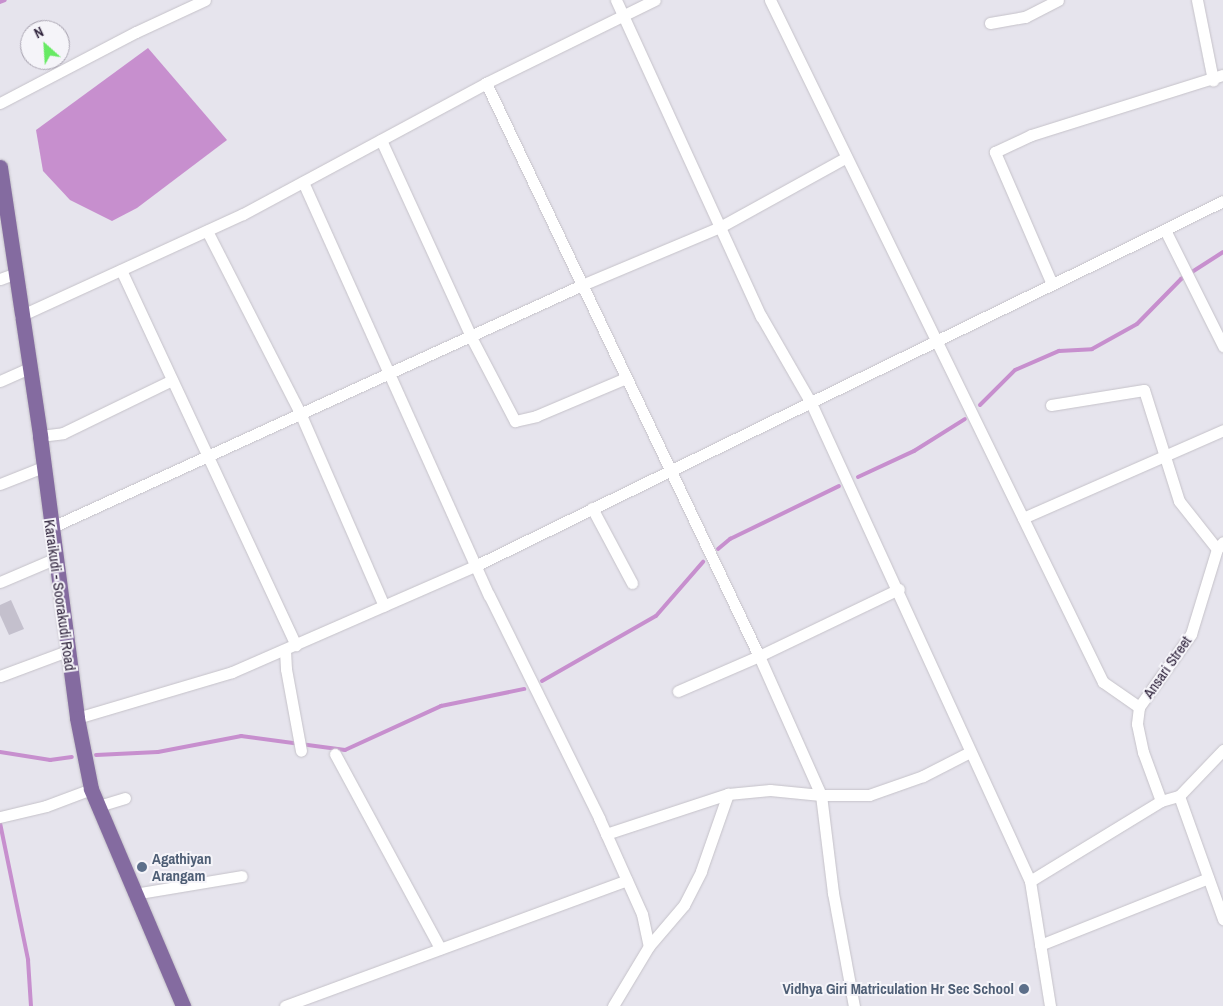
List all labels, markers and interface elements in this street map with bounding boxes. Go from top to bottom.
north arrow [20,20,70,70]
text: N [31,23,47,42]
street label: Karaikudi - Soorakudi Road [40,518,80,672]
street label: Ansari Street [1139,632,1195,702]
place label: Agathiyan Arangam [152,849,211,884]
marker: Agathiyan Arangam [136,861,148,873]
place label: Vidhya Giri Matriculation Hr Sec School [782,980,1014,998]
marker: Vidhya Giri Matriculation Hr Sec School [1018,983,1030,995]

